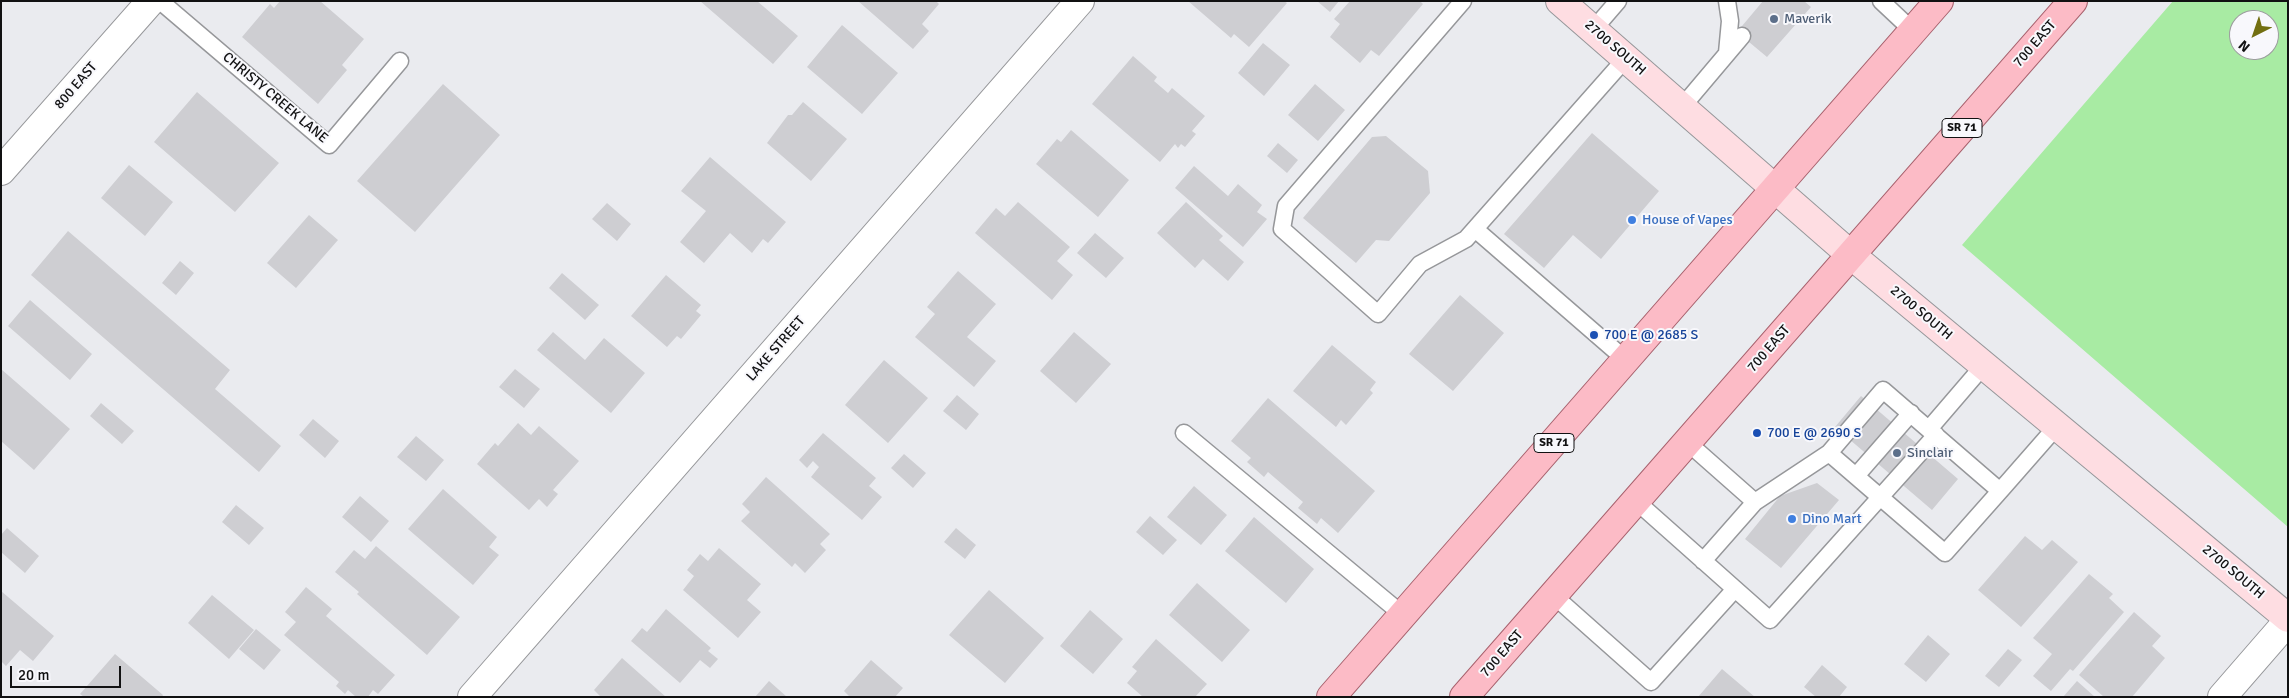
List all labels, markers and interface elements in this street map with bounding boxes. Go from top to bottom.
north arrow [2229,10,2279,60]
place label: Maverik [1784,11,1832,27]
marker: Maverik [1768,13,1780,25]
street label: 2700 SOUTH [1581,17,1649,79]
street label: 700 EAST [2010,17,2060,71]
text: N [2235,36,2254,56]
street label: CHRISTY CREEK LANE [219,49,331,147]
street label: 800 EAST [51,59,101,113]
road number: SR 71 [1942,119,1982,138]
place label: House of Vapes [1642,212,1733,228]
marker: House of Vapes [1626,214,1638,226]
street label: 2700 SOUTH [1887,282,1955,344]
street label: LAKE STREET [743,313,809,385]
street label: 700 EAST [1744,322,1794,376]
place label: 700 E @ 2685 S [1604,327,1698,343]
marker: 700 E @ 2685 S [1588,329,1600,341]
place label: 700 E @ 2690 S [1767,425,1861,441]
marker: 700 E @ 2690 S [1751,427,1763,439]
road number: SR 71 [1534,433,1574,452]
place label: Sinclair [1907,445,1953,461]
marker: Sinclair [1891,447,1903,459]
place label: Dino Mart [1802,511,1862,527]
marker: Dino Mart [1786,513,1798,525]
street label: 2700 SOUTH [2199,541,2267,603]
street label: 700 EAST [1477,627,1527,681]
scale bar [12,656,124,688]
text: 20 m [18,666,49,684]

